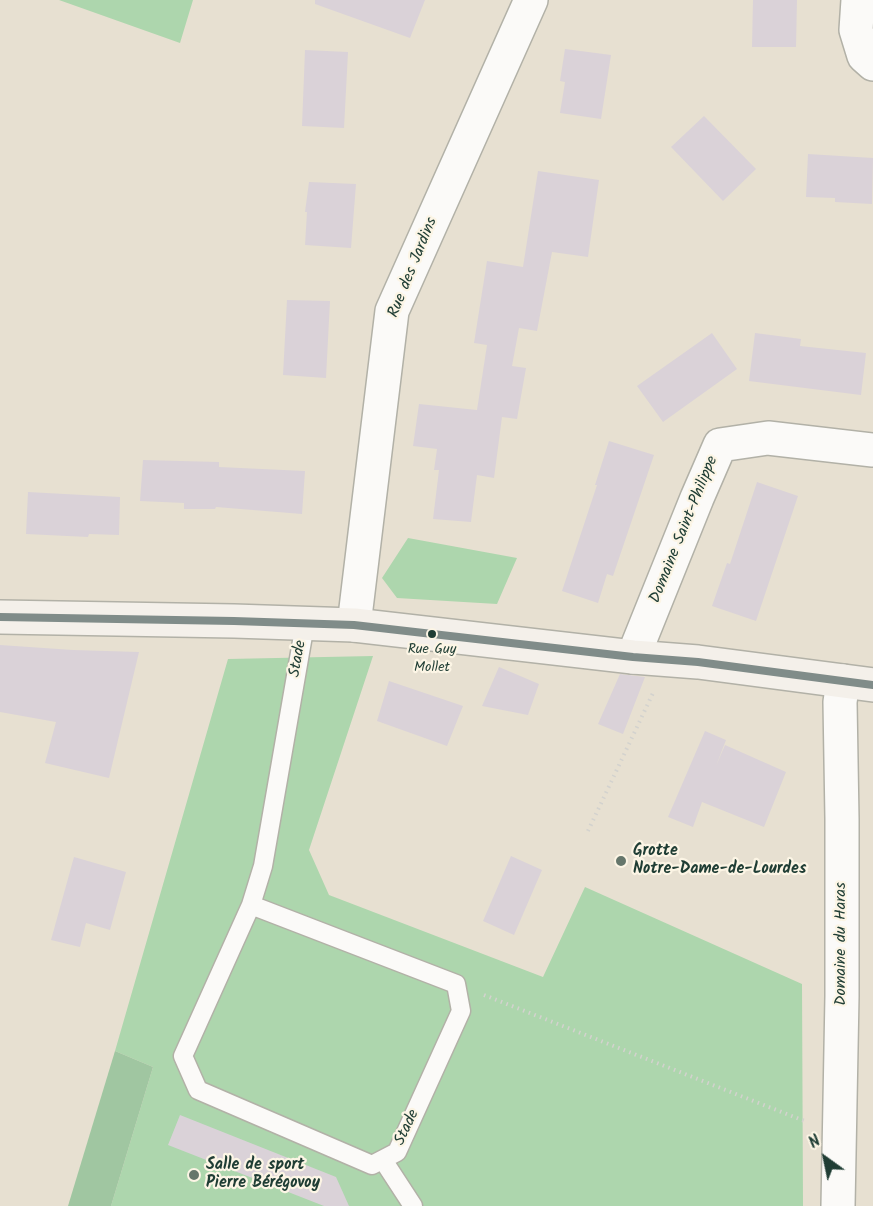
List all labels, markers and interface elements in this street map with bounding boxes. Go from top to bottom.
street label: Rue des Jardins [385,215,443,321]
street label: Domaine Saint-Philippe [647,454,723,606]
marker: Rue Guy Mollet [426,628,438,640]
street label: Stade [286,639,312,679]
place label: Rue Guy Mollet [408,643,456,676]
place label: Grotte Notre-Dame-de-Lourdes [633,842,806,880]
marker: Grotte Notre-Dame-de-Lourdes [614,854,628,868]
street label: Domaine du Haras [832,882,852,1006]
street label: Stade [391,1107,425,1149]
north arrow [795,1128,855,1188]
text: N [804,1129,826,1156]
place label: Salle de sport Pierre Bérégovoy [206,1156,320,1194]
marker: Salle de sport Pierre Bérégovoy [187,1168,201,1182]

